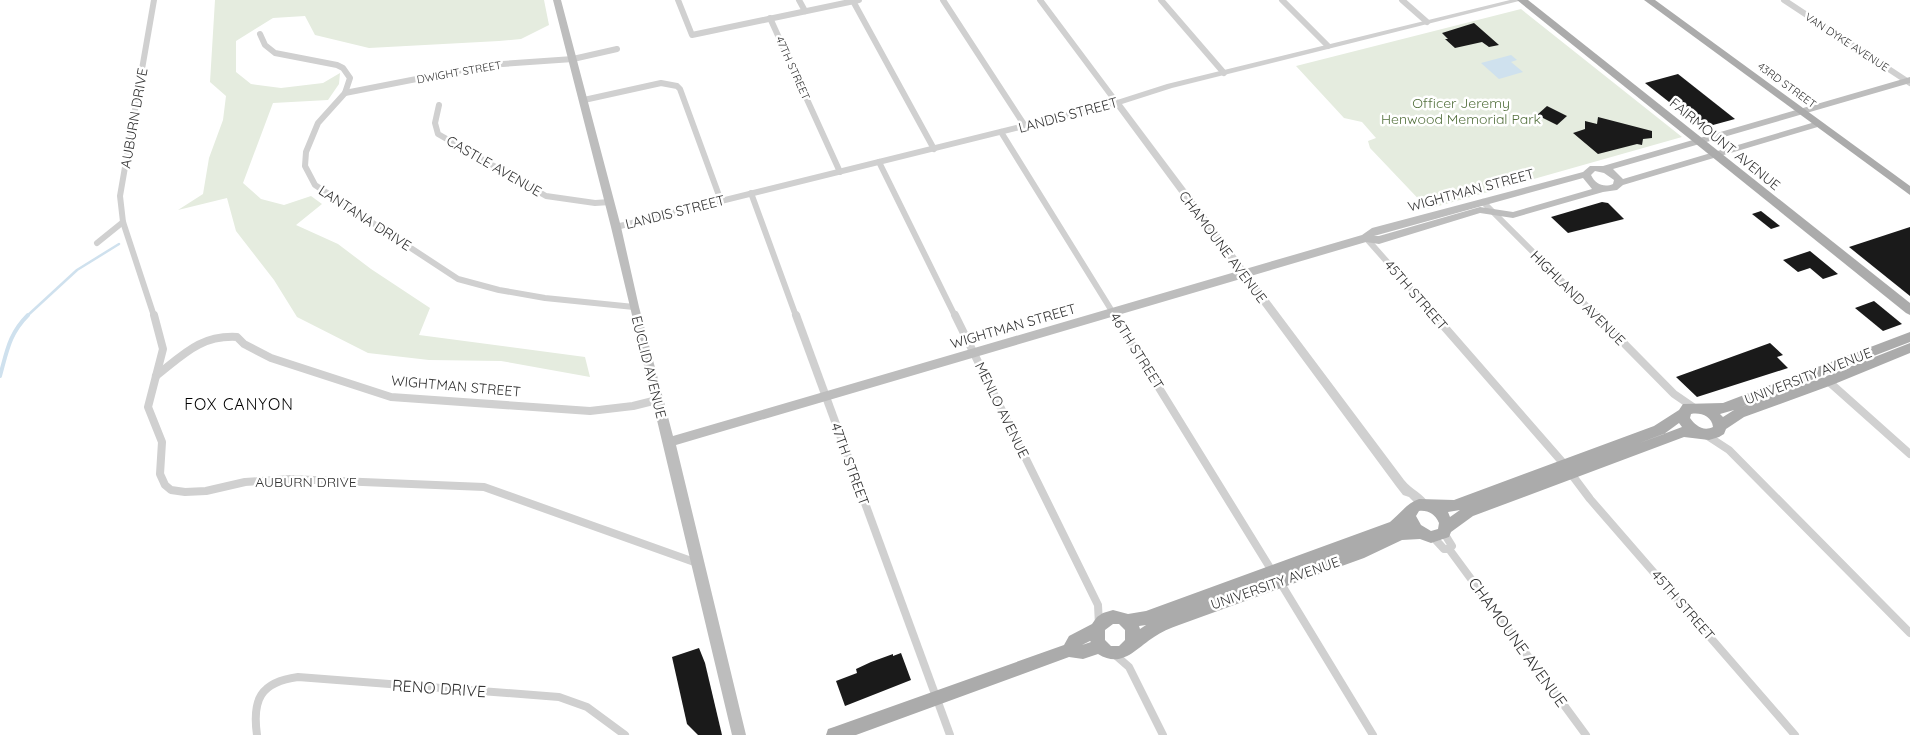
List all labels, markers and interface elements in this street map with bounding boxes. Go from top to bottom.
street label: VAN DYKE AVENUE [1802,10,1892,74]
street label: 47TH STREET [773,34,813,102]
street label: DWIGHT STREET [416,58,503,86]
street label: 43RD STREET [1755,59,1819,111]
street label: AUBURN DRIVE [116,66,152,170]
street label: LANDIS STREET [1016,93,1120,137]
park label: Officer Jeremy Henwood Memorial Park [1381,94,1541,128]
street label: FAIRMOUNT AVENUE [1666,94,1784,194]
street label: CASTLE AVENUE [443,131,545,201]
street label: WIGHTMAN STREET [1406,164,1536,216]
street label: LANTANA DRIVE [315,181,415,255]
street label: CHAMOUNE AVENUE [1175,187,1271,307]
street label: LANDIS STREET [623,191,727,233]
street label: HIGHLAND AVENUE [1527,247,1629,349]
street label: 45TH STREET [1380,256,1452,334]
street label: WIGHTMAN STREET [948,299,1078,353]
street label: 46TH STREET [1106,309,1168,393]
street label: EUCLID AVENUE [628,314,670,420]
street label: UNIVERSITY AVENUE [1742,343,1874,409]
street label: MENLO AVENUE [971,359,1033,461]
street label: WIGHTMAN STREET [390,371,522,401]
district label: FOX CANYON [184,394,294,414]
street label: 47TH STREET [827,420,873,508]
street label: AUBURN DRIVE [255,473,357,491]
street label: UNIVERSITY AVENUE [1208,552,1342,614]
street label: 45TH STREET [1647,566,1719,644]
street label: CHAMOUNE AVENUE [1464,573,1572,711]
street label: RENO DRIVE [391,675,487,701]

